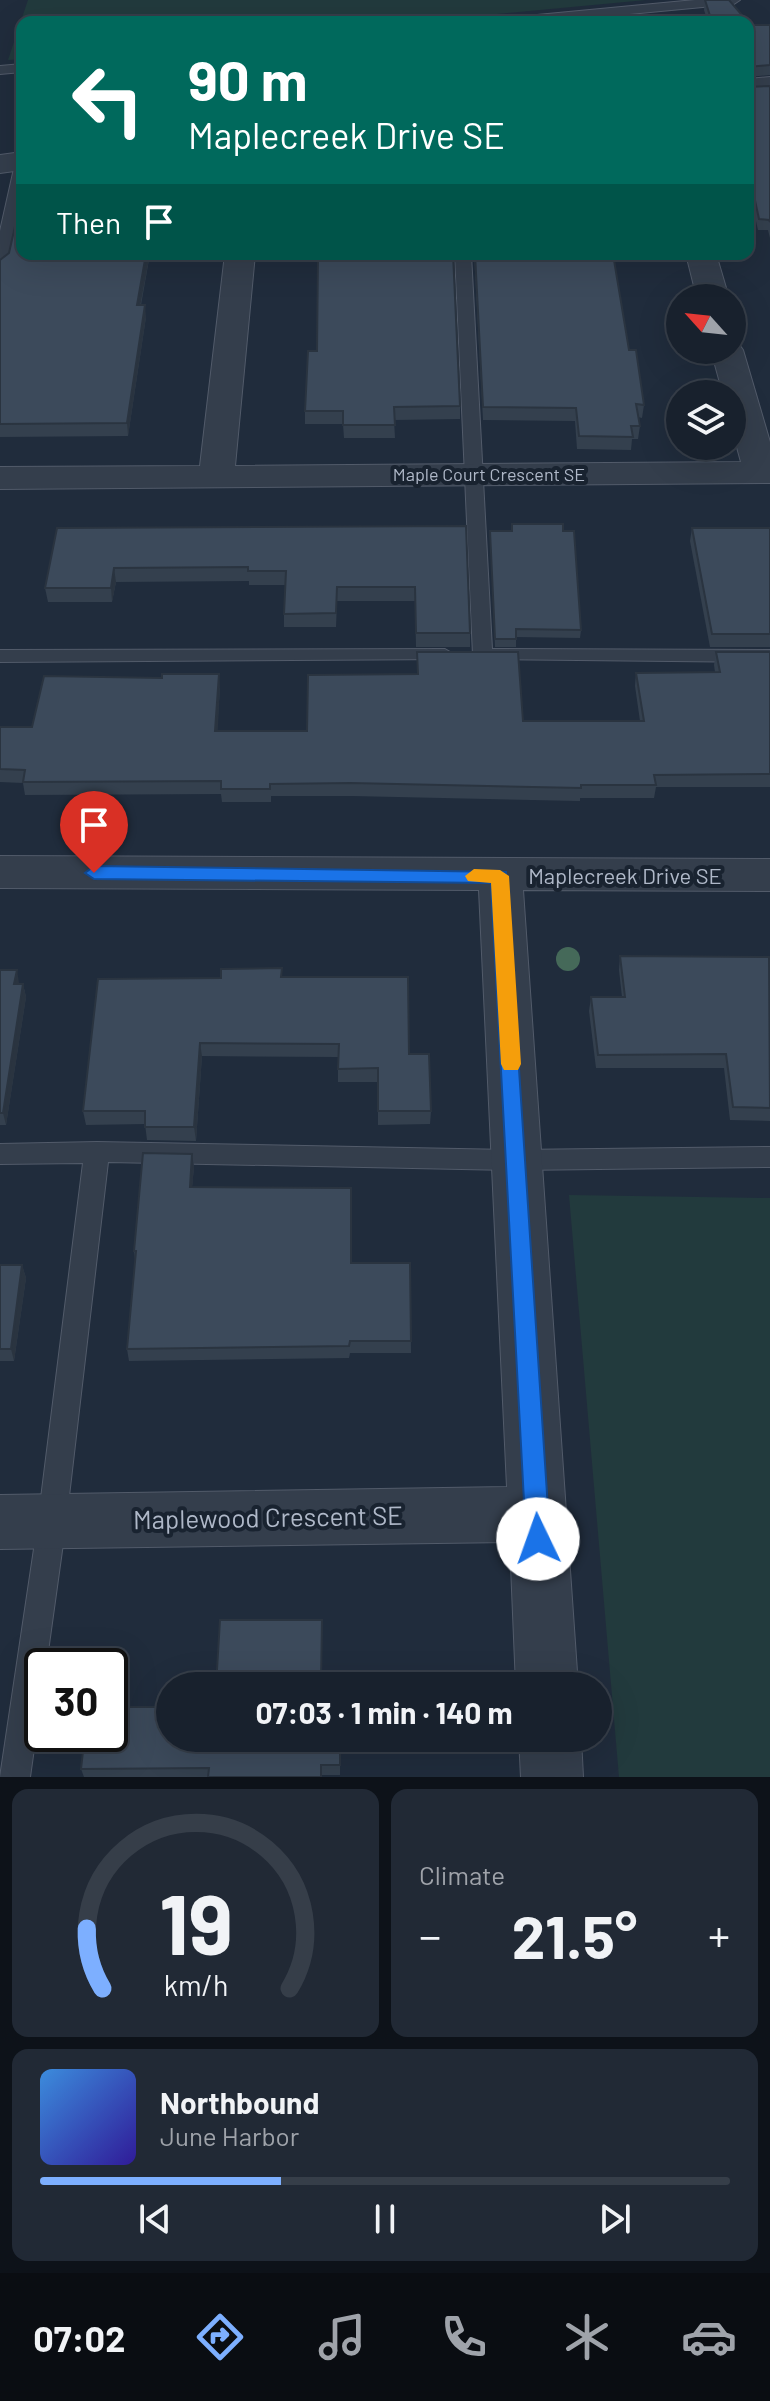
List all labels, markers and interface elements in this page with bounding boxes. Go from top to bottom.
text: 90 m [188,45,308,112]
icon: left [56,48,160,152]
text: Maplecreek Drive SE [188,113,505,156]
icon: arrive [137,200,181,244]
text: Then [56,204,121,240]
north arrow [666,284,746,364]
map controls [666,284,746,460]
button: layers [666,380,746,460]
street label: Maple Court Crescent SE [393,463,585,485]
pin [60,791,128,873]
icon: arrive [72,803,116,847]
street label: Maplecreek Drive SE [528,862,722,888]
position arrow [496,1497,580,1581]
street label: Maplewood Crescent SE [133,1499,403,1534]
speed limit sign: 30 [24,1648,128,1752]
text: 07:03 · 1 min · 140 m [256,1694,512,1730]
text: Climate [419,1859,505,1890]
text: 19 [159,1872,232,1972]
text: 21.5° [512,1899,637,1971]
text: − [419,1908,441,1961]
text: + [708,1908,730,1961]
text: km/h [163,1967,228,2002]
text: Northbound [160,2084,319,2120]
text: June Harbor [160,2120,299,2151]
icon: previous [133,2197,177,2241]
icon: pause [363,2197,407,2241]
icon: next [593,2197,637,2241]
icon: directions [192,2309,248,2365]
icon: music [314,2309,370,2365]
icon: phone [436,2309,492,2365]
icon: climate [559,2309,615,2365]
icon: car [681,2309,737,2365]
text: 07:02 [33,2316,125,2359]

